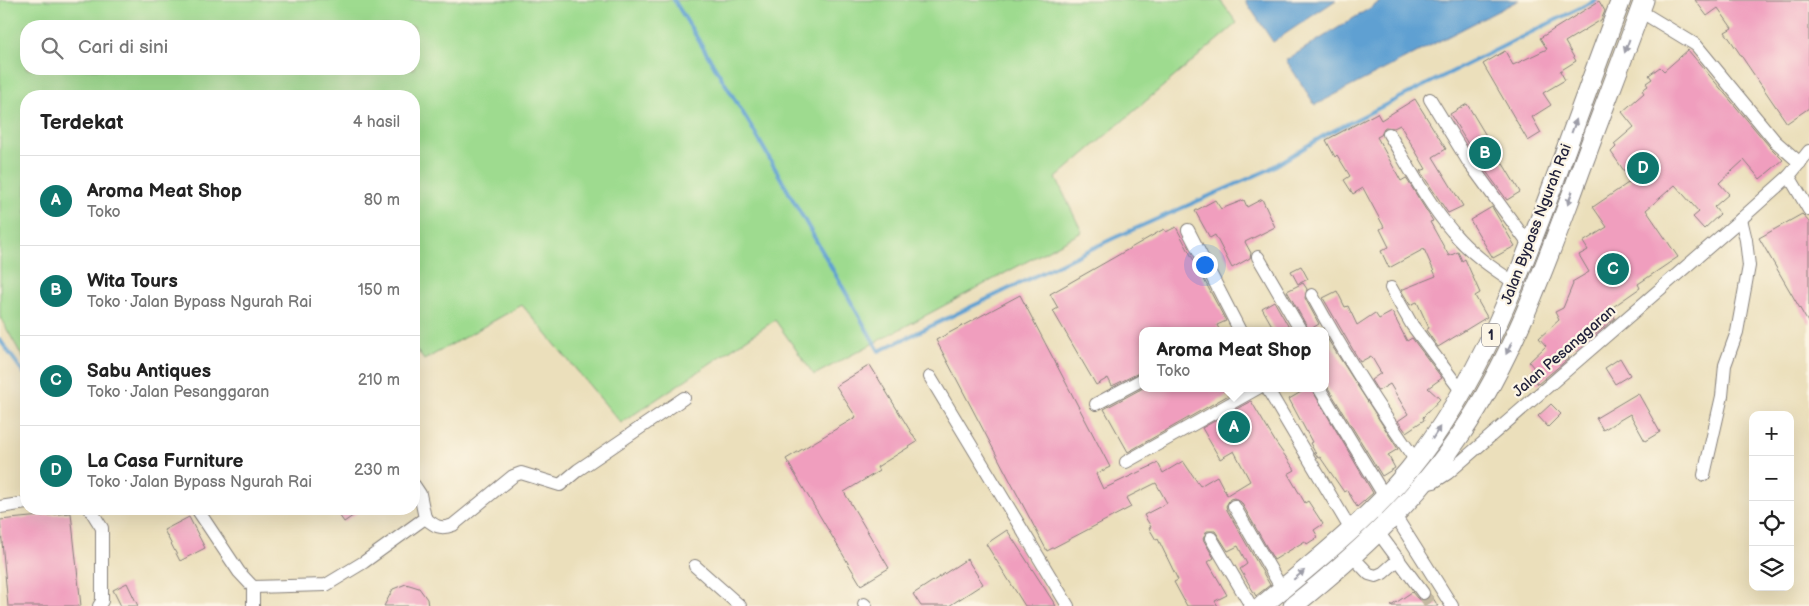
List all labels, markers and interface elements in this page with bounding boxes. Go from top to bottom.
search box [20,20,420,75]
icon: search [38,34,66,62]
text: Cari di sini [78,36,168,59]
one-way arrow [1623,39,1631,54]
text: Terdekat [40,110,124,135]
text: 4 hasil [353,113,400,132]
one-way arrow [1570,118,1578,133]
pin: B [1469,134,1501,172]
street label: Jalan Bypass Ngurah Rai [1497,141,1576,307]
pin: D [1627,149,1659,187]
text: Aroma Meat Shop [87,180,242,203]
text: A [51,191,61,210]
text: 80 m [364,191,400,210]
one-way arrow [1566,191,1574,206]
text: Toko [87,203,121,222]
pin: C [1597,250,1629,288]
your location [1192,252,1218,278]
text: Wita Tours [87,270,178,293]
text: B [50,281,62,300]
text: 150 m [358,281,400,300]
text: Toko · Jalan Bypass Ngurah Rai [87,293,312,312]
street label: Jalan Pesanggaran [1509,301,1620,401]
road number: 1 [1482,324,1500,346]
popup [1139,327,1329,392]
text: Aroma Meat Shop [1157,339,1311,362]
one-way arrow [1504,341,1512,355]
text: Sabu Antiques [87,360,211,383]
text: Toko [1157,362,1190,381]
text: C [50,371,62,390]
text: 210 m [358,371,400,390]
text: Toko · Jalan Pesanggaran [87,383,269,402]
pin: A [1218,408,1250,446]
map controls [1749,411,1794,591]
button: + [1749,411,1794,456]
one-way arrow [1431,426,1440,439]
text: La Casa Furniture [87,450,244,473]
button: − [1749,456,1794,501]
text: D [50,461,62,480]
text: 230 m [354,461,400,480]
text: Toko · Jalan Bypass Ngurah Rai [87,473,312,492]
button: locate [1749,501,1794,546]
button: layers [1749,546,1794,591]
one-way arrow [1293,569,1306,580]

